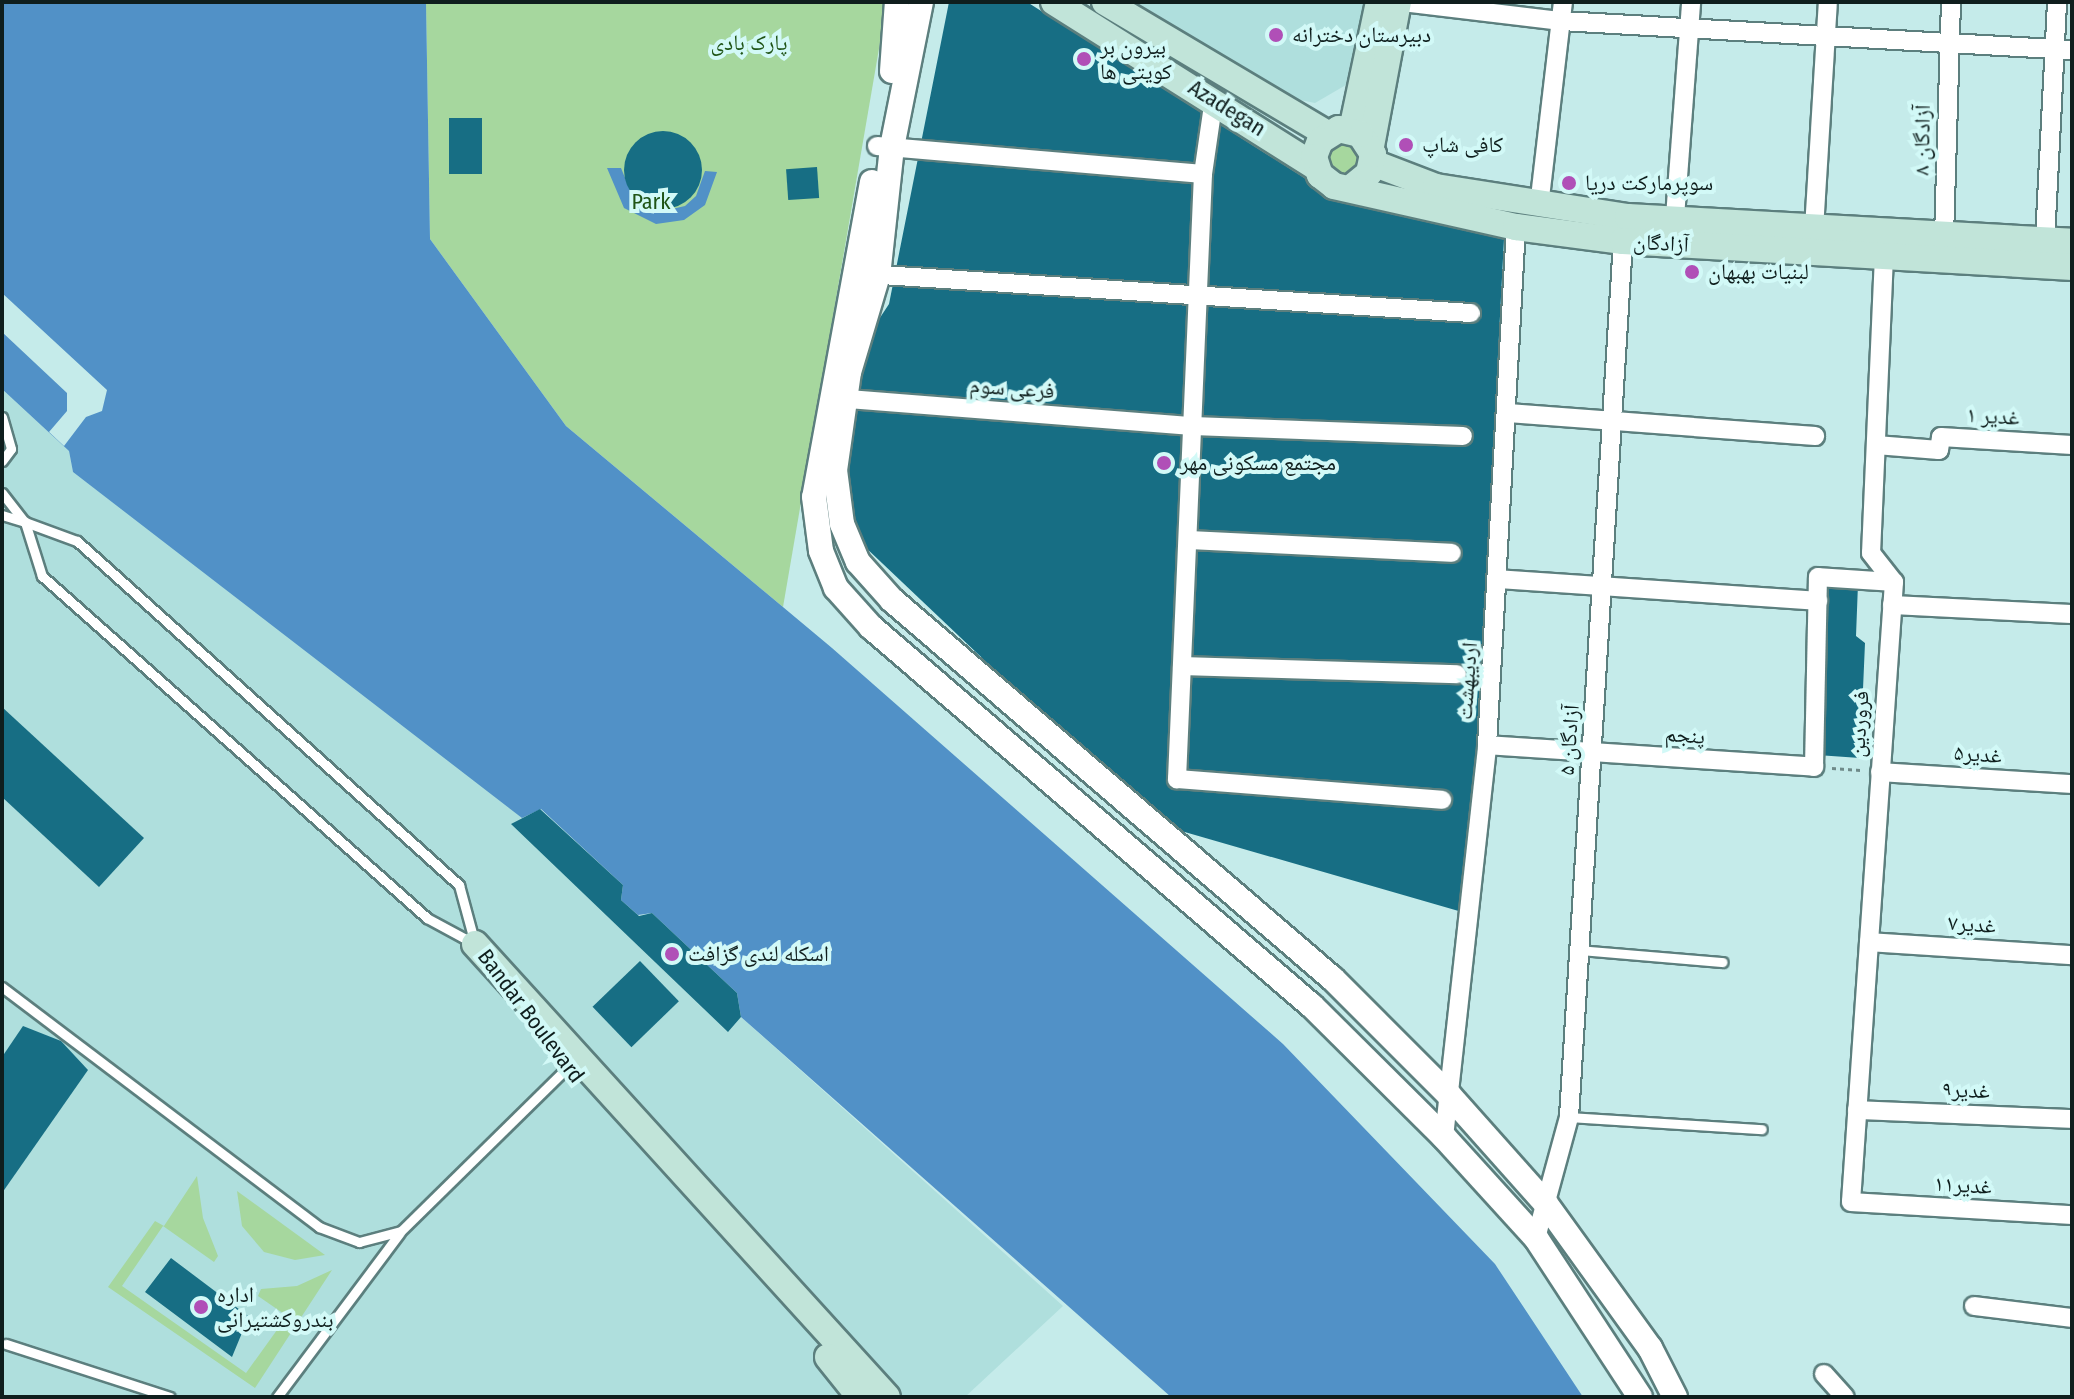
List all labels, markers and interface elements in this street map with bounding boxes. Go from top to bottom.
place label: دبیرستان دخترانه [1292,22,1431,48]
marker: دبیرستان دخترانه [1267,26,1285,44]
park label: پارک بادی [711,30,787,56]
place label: بیرون بر کویتی ها [1100,33,1172,84]
marker: بیرون بر کویتی ها [1075,50,1093,68]
street label: Azadegan [1184,74,1270,142]
street label: آزادگان ۸ [1908,104,1936,176]
place label: کافی شاپ [1422,132,1503,158]
marker: کافی شاپ [1397,136,1415,154]
place label: سوپرمارکت دریا [1585,170,1713,196]
marker: سوپرمارکت دریا [1560,174,1578,192]
park label: Park [631,189,671,215]
street label: آزادگان [1633,228,1689,258]
place label: لبنیات بهبهان [1708,259,1809,285]
marker: لبنیات بهبهان [1683,263,1701,281]
street label: فرعی سوم [969,372,1055,404]
street label: غدیر ۱ [1966,401,2020,431]
place label: مجتمع مسکونی مهر [1180,450,1336,476]
marker: مجتمع مسکونی مهر [1155,454,1173,472]
street label: اردیبهشت [1451,641,1483,721]
street label: فروردین [1844,690,1874,758]
street label: آزادگان ۵ [1553,704,1585,776]
street label: پنجم [1664,720,1706,750]
street label: غدیر۵ [1953,739,2003,769]
street label: غدیر۷ [1947,909,1997,939]
place label: اسکله لندی گزافت [688,941,829,967]
street label: Bandar Boulevard [472,944,590,1088]
marker: اسکله لندی گزافت [663,945,681,963]
street label: غدیر۹ [1942,1076,1990,1104]
street label: غدیر۱۱ [1933,1170,1993,1200]
place label: اداره بندروکشتیرانی [217,1281,334,1332]
marker: اداره بندروکشتیرانی [192,1298,210,1316]

